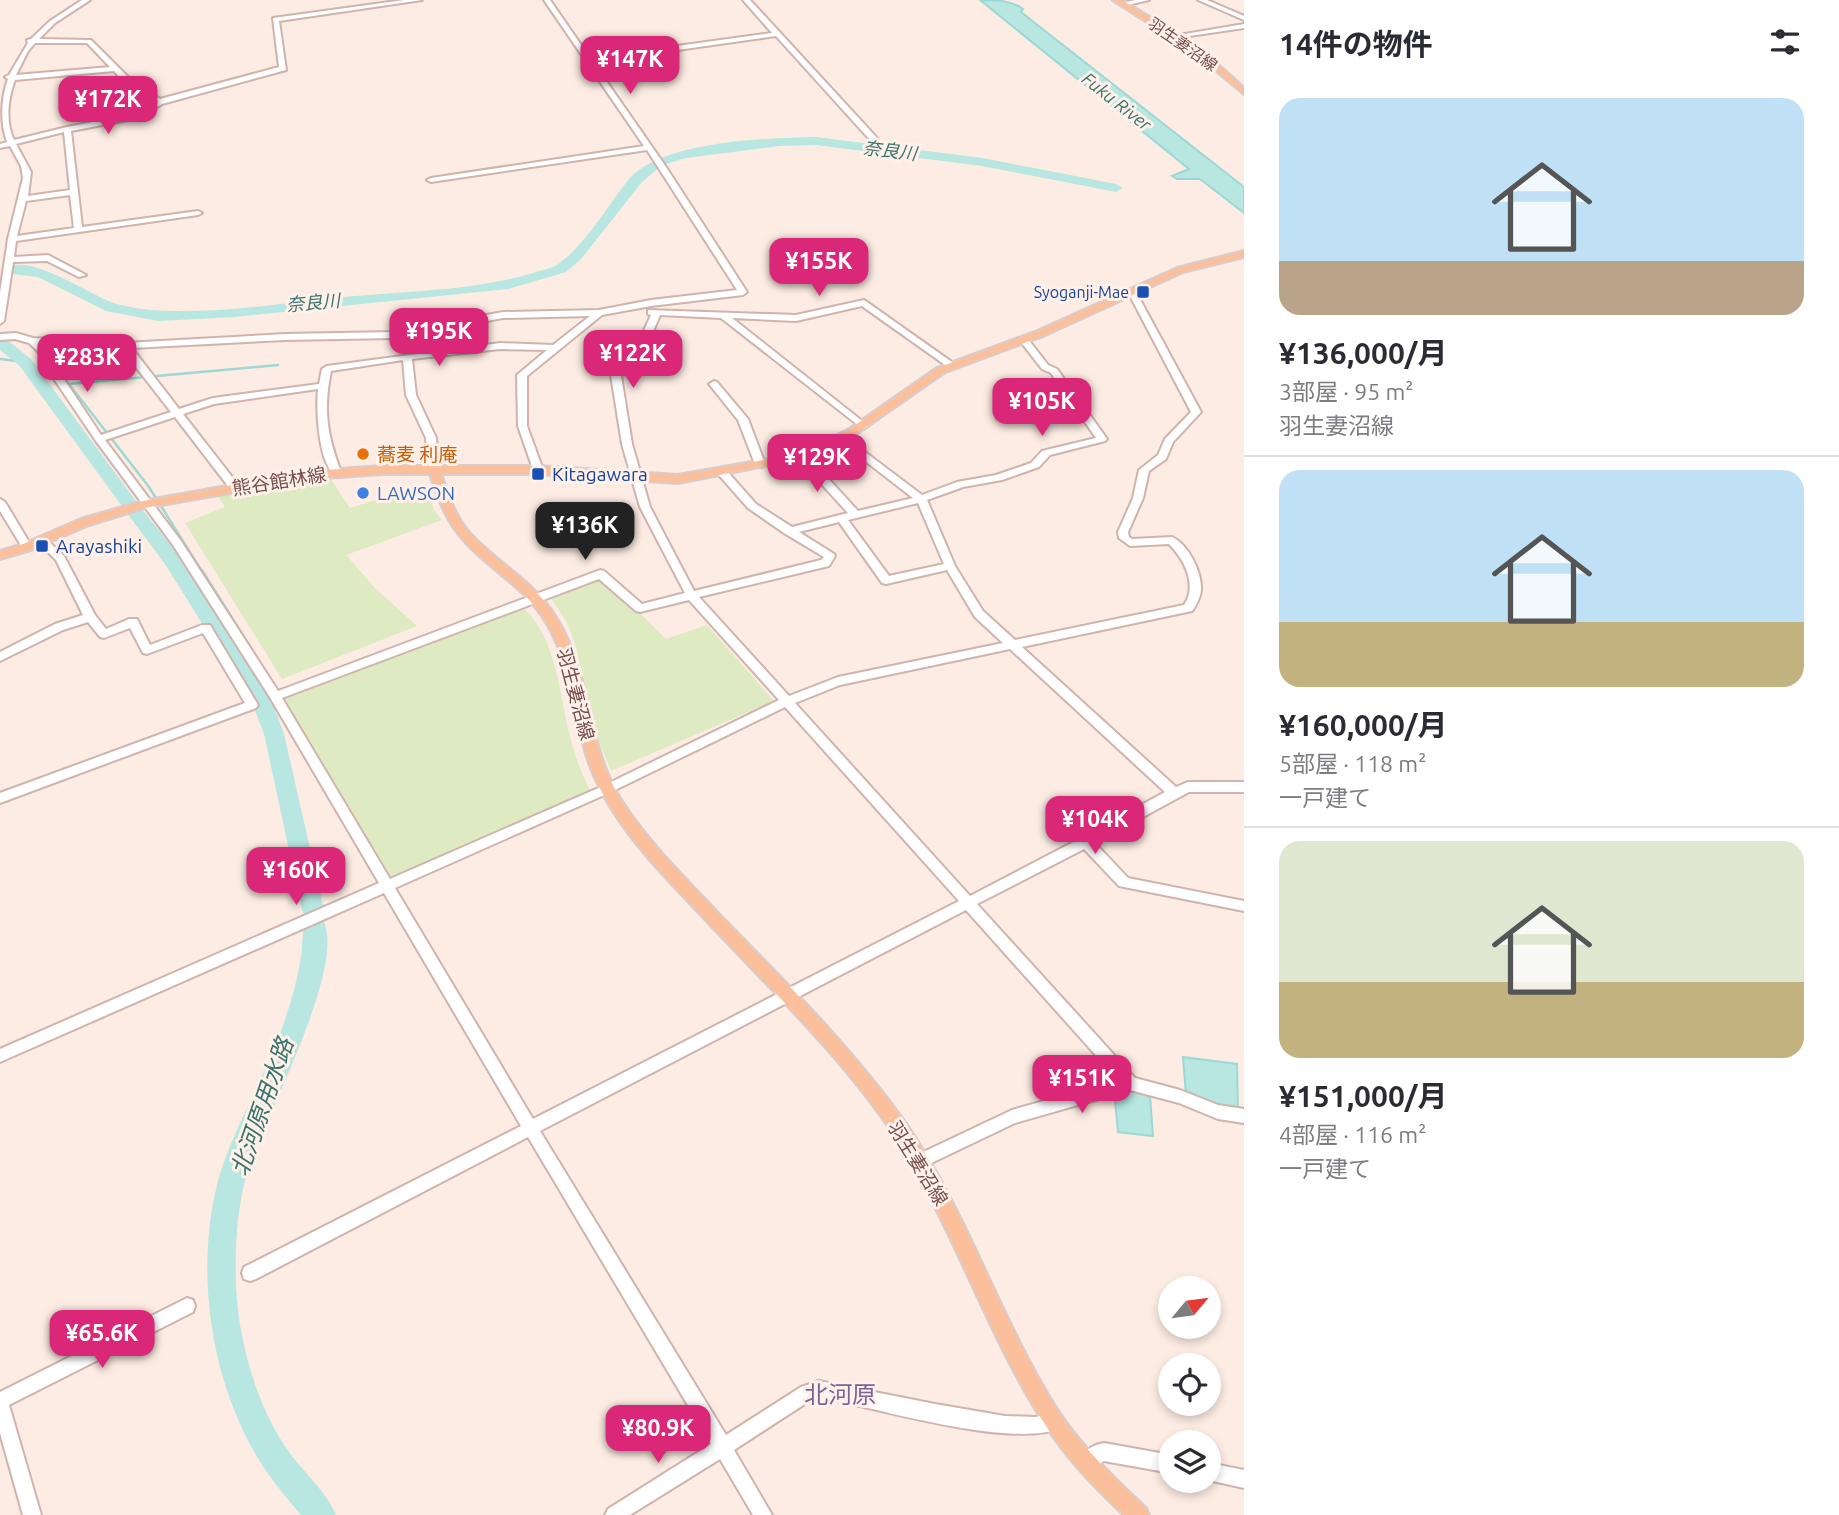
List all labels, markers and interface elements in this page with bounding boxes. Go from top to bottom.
street label: 羽生妻沼線 [1145,14,1221,74]
icon: filters [1766,23,1804,61]
text: 14件の物件 [1279,27,1433,61]
pin: ¥147K [581,36,679,96]
text: ¥147K [596,46,664,71]
water label: Fuku River [1079,68,1156,135]
pin: ¥172K [59,76,157,136]
text: ¥172K [74,86,142,111]
water label: 奈良川 [862,137,920,163]
icon: home [1479,144,1605,270]
pin: ¥155K [770,238,868,298]
text: ¥155K [785,248,853,273]
place label: Syoganji-Mae [1034,283,1129,301]
marker: Syoganji-Mae [1135,284,1151,300]
water label: 奈良川 [285,290,343,314]
pin: ¥195K [390,308,488,368]
text: ¥195K [405,318,473,343]
pin: ¥122K [584,330,682,390]
pin: ¥283K [38,334,136,394]
text: ¥136,000/月 [1279,336,1447,370]
text: ¥122K [599,340,667,365]
text: ¥283K [53,344,121,369]
pin: ¥105K [993,378,1091,438]
text: 3部屋 · 95 m² [1279,379,1413,404]
text: ¥105K [1008,388,1076,413]
text: 羽生妻沼線 [1279,413,1394,438]
pin: ¥129K [768,434,866,494]
place label: 蕎麦 利庵 [377,443,457,465]
text: ¥129K [783,444,851,469]
marker: 蕎麦 利庵 [355,446,371,462]
street label: 熊谷館林線 [230,463,328,499]
place label: Kitagawara [552,463,648,485]
marker: Kitagawara [530,466,546,482]
place label: LAWSON [377,482,455,504]
marker: LAWSON [355,485,371,501]
pin: ¥136K [536,503,634,562]
text: ¥136K [551,512,619,537]
icon: home [1479,516,1605,642]
place label: Arayashiki [56,535,142,557]
marker: Arayashiki [34,538,50,554]
street label: 羽生妻沼線 [553,645,599,743]
text: ¥160,000/月 [1279,708,1447,742]
text: 5部屋 · 118 m² [1279,751,1426,776]
text: 一戸建て [1279,785,1371,810]
pin: ¥104K [1046,796,1144,856]
text: ¥104K [1061,806,1129,831]
pin: ¥160K [247,848,345,907]
text: ¥160K [262,857,330,882]
icon: home [1479,887,1605,1013]
water label: 北河原用水路 [226,1033,299,1179]
pin: ¥151K [1033,1056,1131,1115]
text: ¥151K [1048,1065,1116,1090]
text: ¥151,000/月 [1279,1079,1447,1113]
street label: 羽生妻沼線 [883,1117,953,1209]
text: 4部屋 · 116 m² [1279,1122,1426,1147]
text: 一戸建て [1279,1156,1371,1181]
north arrow [1158,1276,1222,1339]
map controls [1158,1276,1221,1493]
pin: ¥65.6K [45,1310,159,1370]
text: ¥65.6K [66,1320,138,1345]
button: locate [1158,1353,1221,1416]
district label: 北河原 [804,1381,876,1408]
pin: ¥80.9K [601,1406,715,1465]
text: ¥80.9K [622,1415,694,1440]
button: layers [1158,1430,1221,1493]

